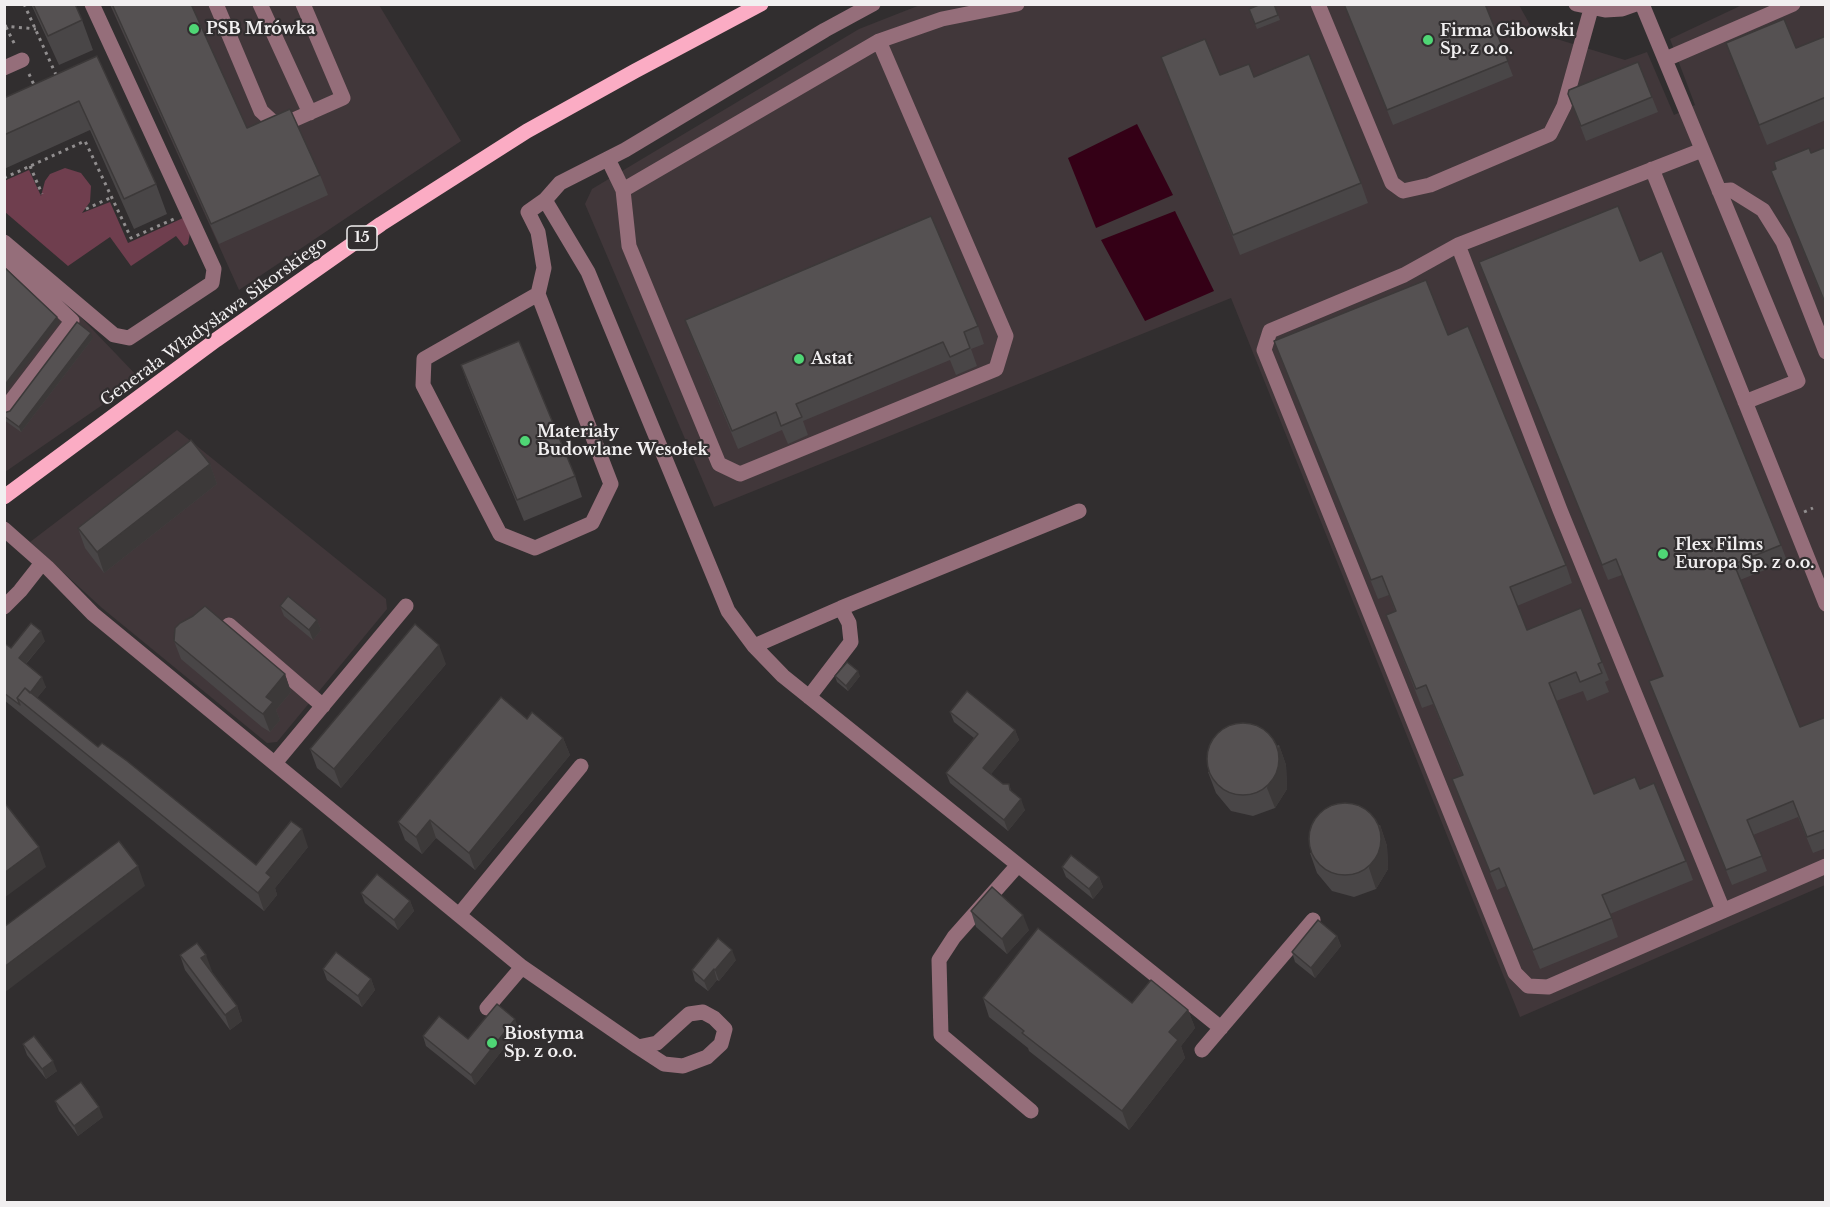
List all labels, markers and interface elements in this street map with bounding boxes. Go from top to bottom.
place label: PSB Mrówka [206,19,315,39]
place label: Firma Gibowski Sp. z o.o. [1440,21,1575,59]
marker: PSB Mrówka [187,22,201,36]
marker: Firma Gibowski Sp. z o.o. [1421,33,1435,47]
road number: 15 [347,226,377,250]
street label: Generała Władysława Sikorskiego [97,233,331,411]
place label: Astat [811,349,853,369]
marker: Astat [792,352,806,366]
place label: Materiały Budowlane Wesołek [537,422,708,460]
marker: Materiały Budowlane Wesołek [518,434,532,448]
place label: Flex Films Europa Sp. z o.o. [1675,535,1814,573]
marker: Flex Films Europa Sp. z o.o. [1656,547,1670,561]
place label: Biostyma Sp. z o.o. [504,1024,584,1062]
marker: Biostyma Sp. z o.o. [485,1036,499,1050]

